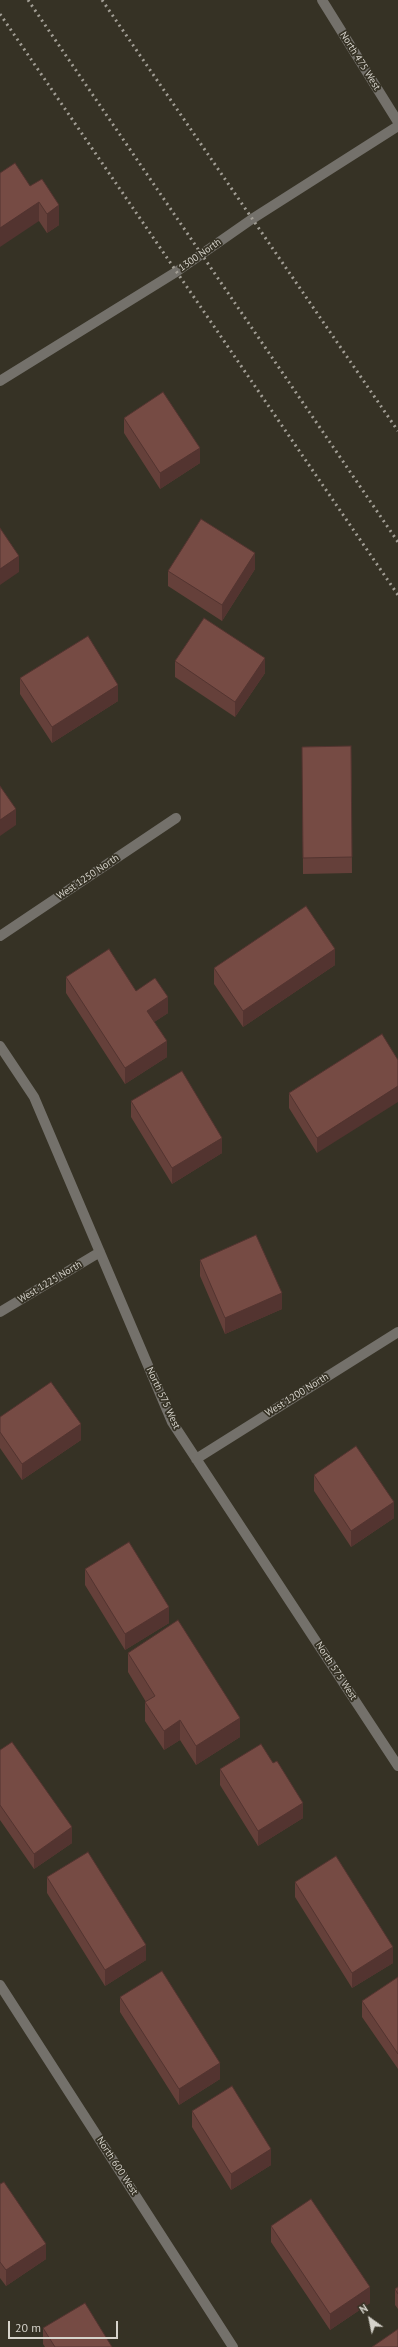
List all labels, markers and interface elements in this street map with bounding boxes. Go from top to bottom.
street label: North 475 West [337,29,383,93]
street label: 1300 North [176,236,224,274]
street label: West 1250 North [55,852,121,902]
street label: West 1225 North [16,1258,84,1306]
street label: North 575 West [143,1365,183,1431]
street label: West 1200 North [263,1371,331,1419]
street label: North 575 West [313,1640,359,1702]
street label: North 600 West [94,2135,140,2197]
north arrow [350,2299,390,2339]
text: N [357,2301,370,2317]
scale bar [10,2313,120,2339]
text: 20 m [15,2320,41,2335]

